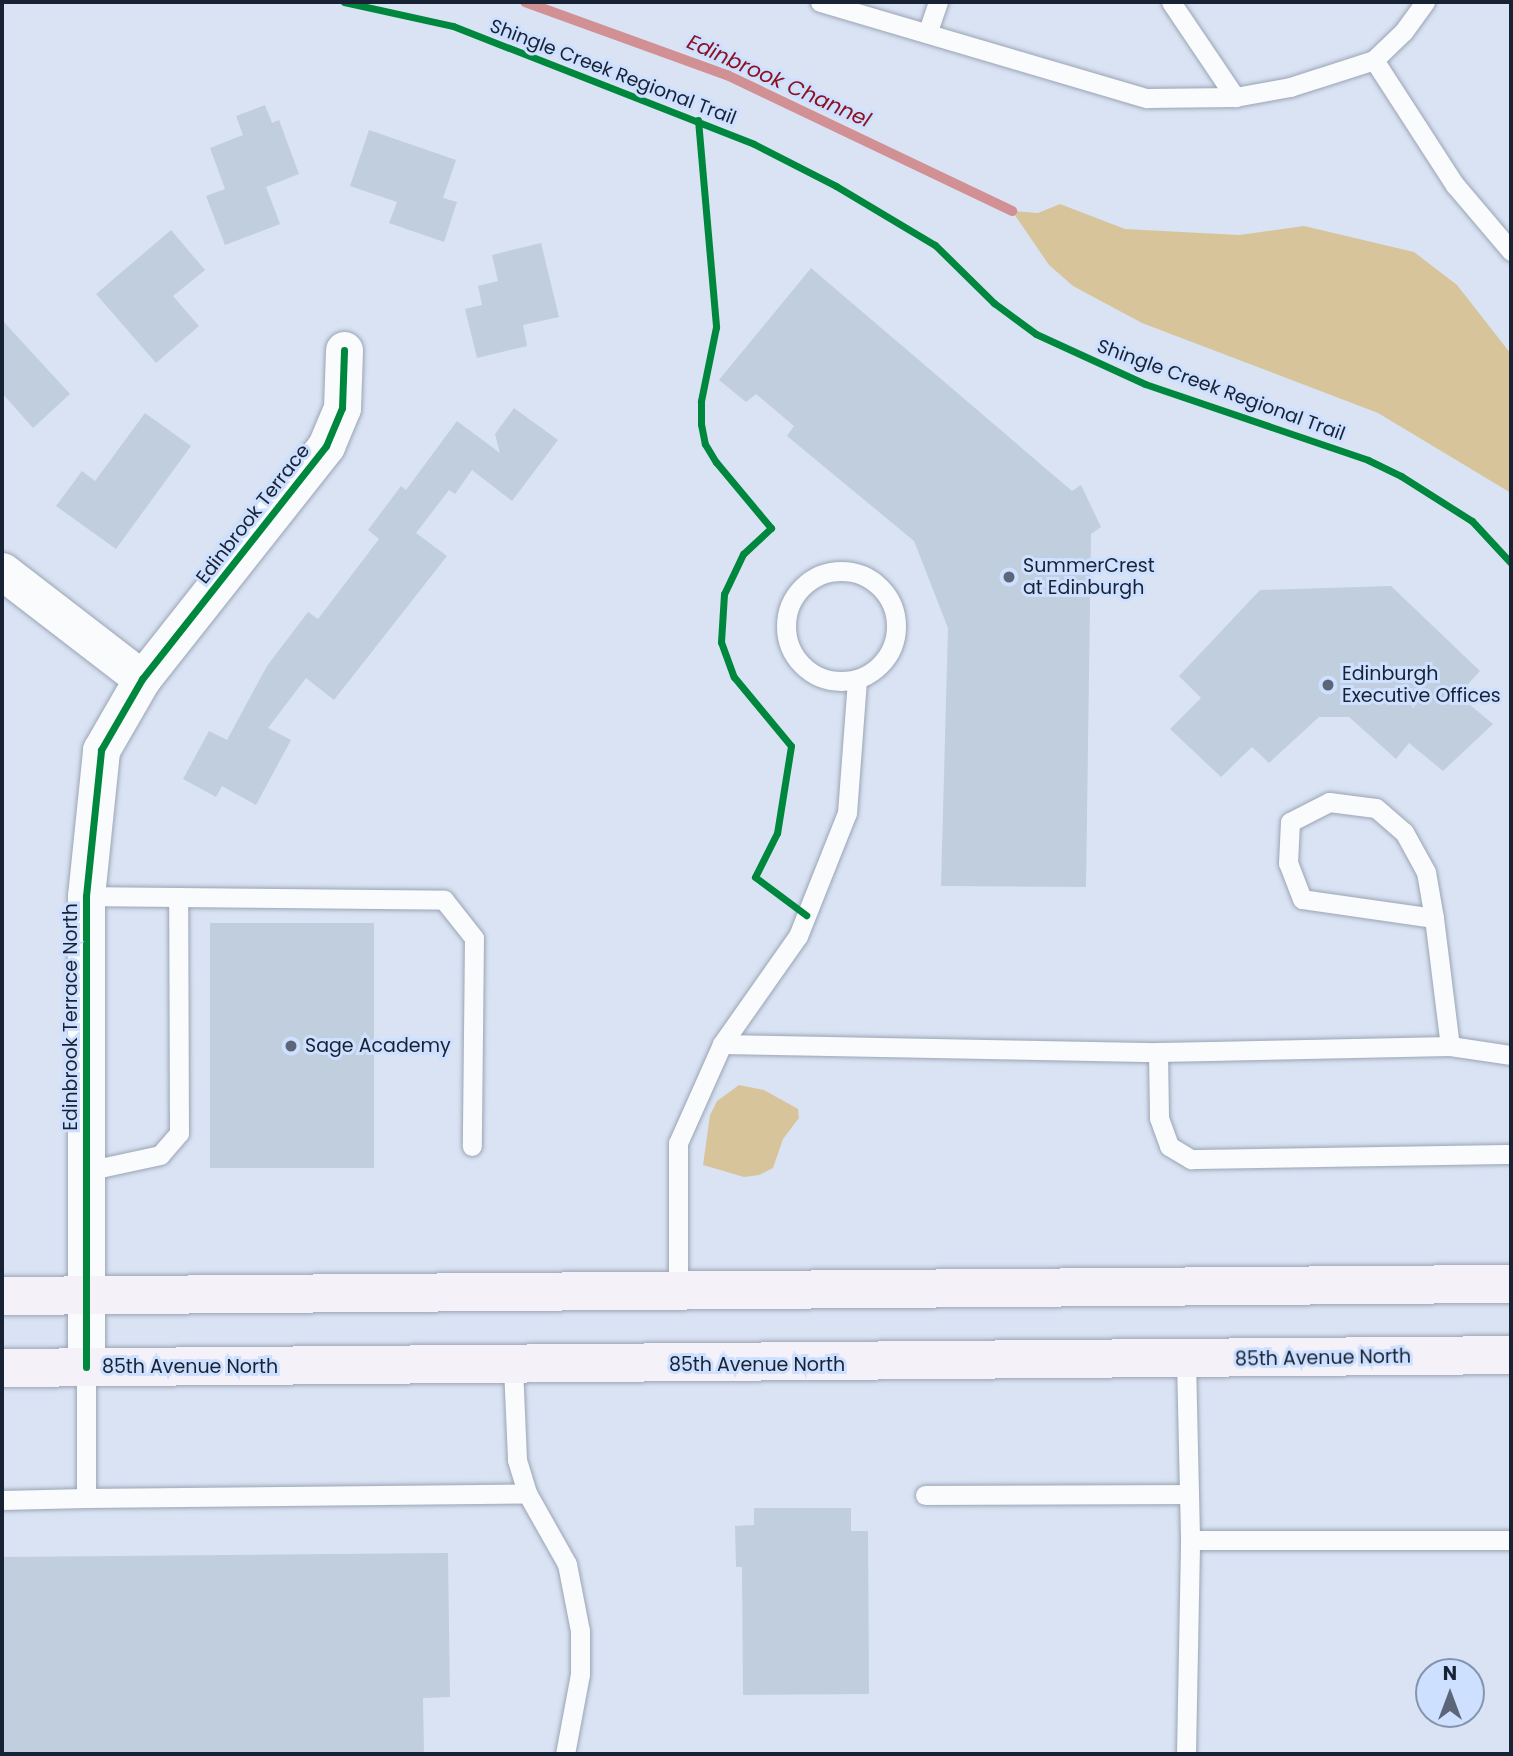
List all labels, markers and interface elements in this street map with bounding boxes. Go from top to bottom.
street label: Shingle Creek Regional Trail [487,14,739,130]
water label: Edinbrook Channel [683,29,875,133]
street label: Shingle Creek Regional Trail [1094,334,1348,446]
street label: Edinbrook Terrace [191,440,315,588]
place label: SummerCrest at Edinburgh [1023,555,1155,599]
marker: SummerCrest at Edinburgh [1001,569,1017,585]
place label: Edinburgh Executive Offices [1342,663,1501,707]
marker: Edinburgh Executive Offices [1320,677,1336,693]
street label: Edinbrook Terrace North [60,903,82,1131]
place label: Sage Academy [305,1035,451,1057]
marker: Sage Academy [283,1038,299,1054]
street label: 85th Avenue North [1235,1345,1411,1371]
street label: 85th Avenue North [669,1354,845,1376]
street label: 85th Avenue North [102,1356,278,1378]
north arrow [1415,1658,1485,1728]
text: N [1443,1660,1457,1687]

